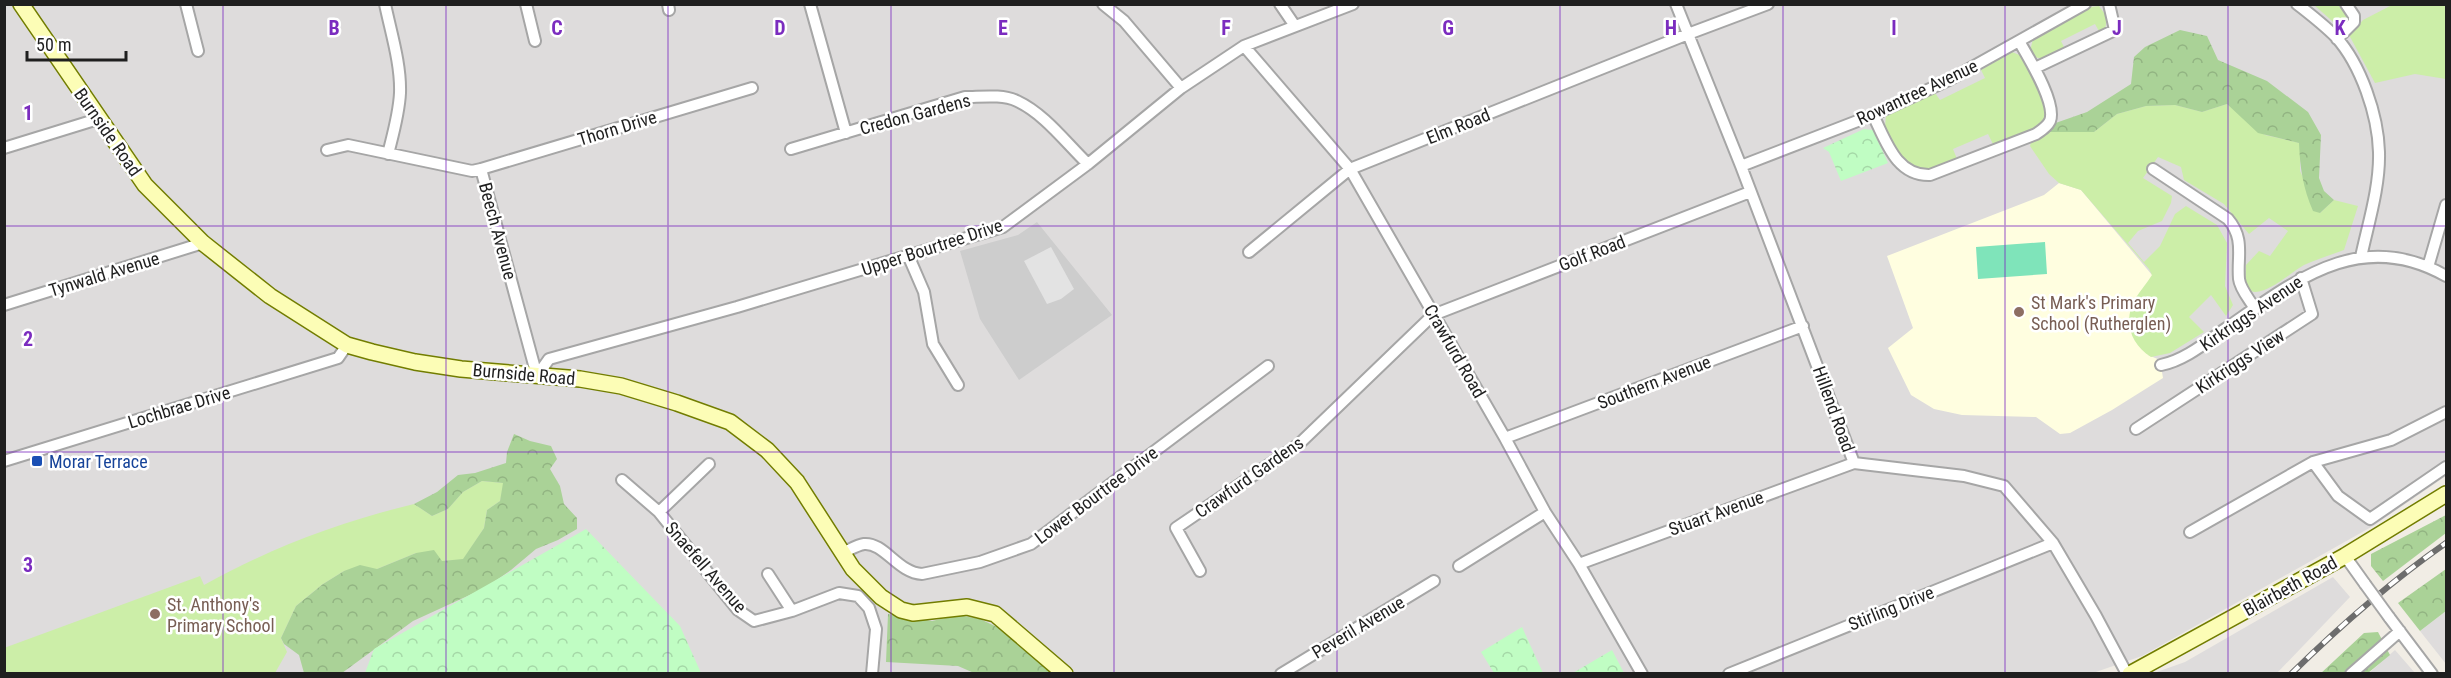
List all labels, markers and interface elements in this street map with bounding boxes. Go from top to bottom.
text: B [328,16,340,40]
text: C [551,16,563,40]
text: D [774,16,786,40]
text: E [998,16,1008,40]
text: F [1221,16,1231,40]
text: G [1442,16,1454,40]
text: H [1665,16,1677,40]
text: I [1891,16,1897,40]
text: J [2112,16,2122,40]
text: K [2334,16,2346,40]
scale bar [27,24,126,62]
text: 50 m [36,34,71,55]
street label: Rowantree Avenue [1853,55,1981,129]
street label: Burnside Road [70,84,146,180]
street label: Credon Gardens [857,89,973,139]
text: 1 [23,101,33,125]
street label: Elm Road [1423,104,1493,148]
street label: Thorn Drive [575,106,659,150]
street label: Beech Avenue [475,180,521,282]
street label: Upper Bourtree Drive [859,214,1005,280]
street label: Golf Road [1556,231,1628,275]
street label: Tynwald Avenue [46,247,162,301]
street label: Kirkriggs Avenue [2196,271,2306,355]
place label: St Mark's Primary School (Rutherglen) [2031,292,2171,335]
street label: Crawfurd Road [1420,300,1490,402]
marker: St Mark's Primary School (Rutherglen) [2012,305,2026,319]
street label: Kirkriggs View [2192,324,2289,397]
text: 2 [23,327,33,351]
street label: Southern Avenue [1594,351,1714,413]
street label: Burnside Road [472,359,576,389]
street label: Hillend Road [1809,363,1859,455]
street label: Lochbrae Drive [125,382,233,432]
street label: Crawfurd Gardens [1191,432,1307,522]
street label: Lower Bourtree Drive [1030,442,1162,548]
place label: Morar Terrace [49,451,148,472]
marker: Morar Terrace [30,454,44,468]
street label: Stuart Avenue [1666,486,1766,540]
street label: Snaefell Avenue [661,517,751,617]
street label: Blairbeth Road [2240,552,2340,620]
text: 3 [23,553,33,577]
street label: Stirling Drive [1845,581,1937,635]
street label: Peveril Avenue [1308,591,1408,663]
place label: St. Anthony's Primary School [167,594,275,636]
marker: St. Anthony's Primary School [148,607,162,621]

